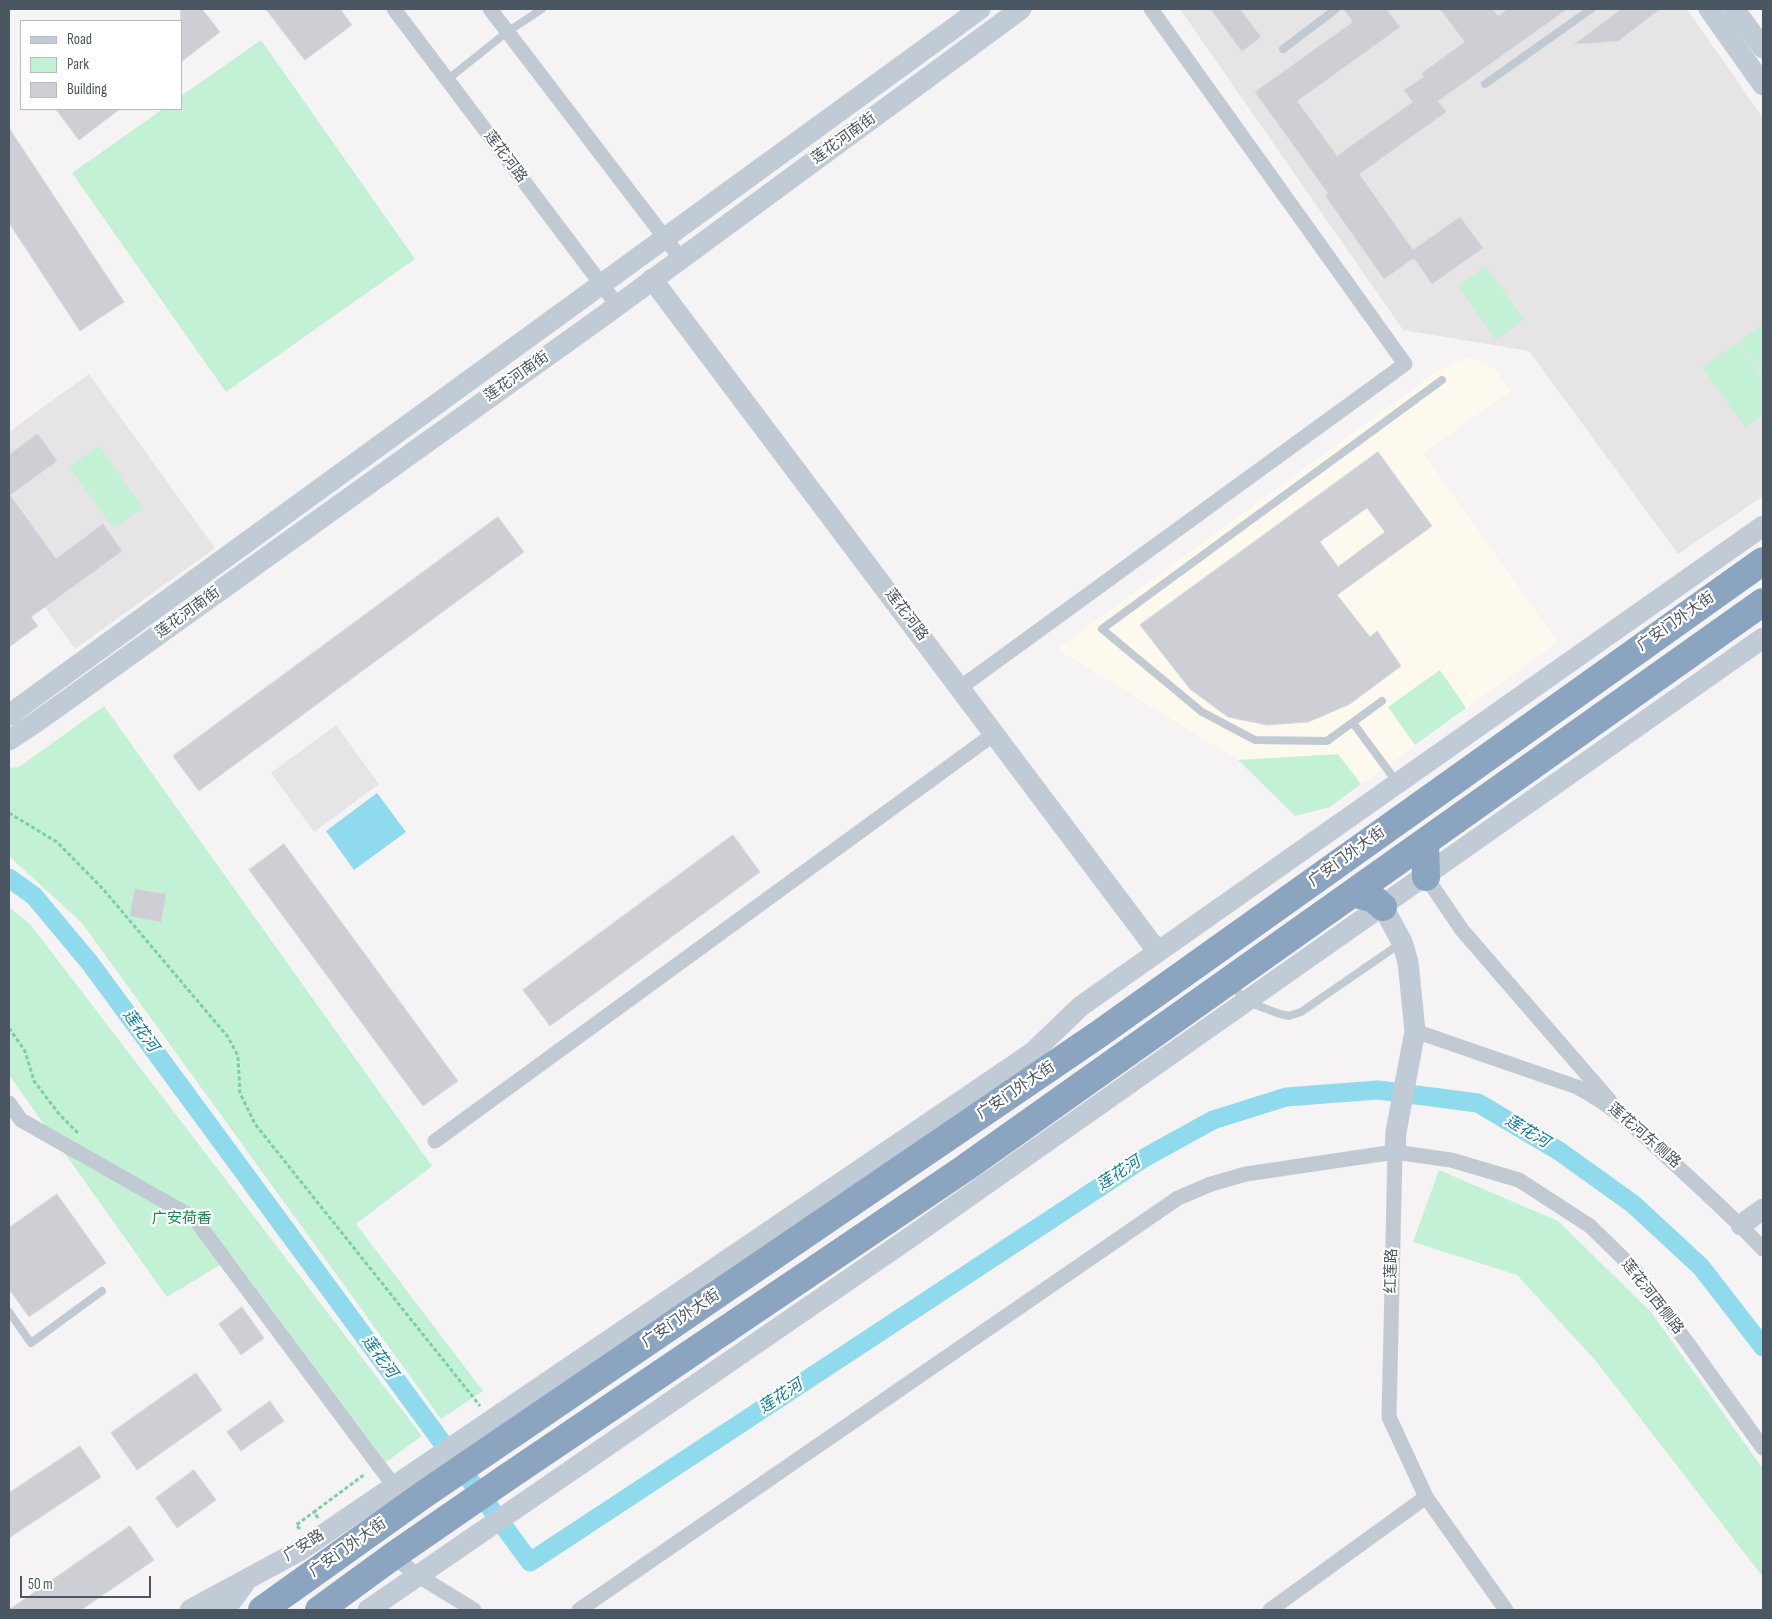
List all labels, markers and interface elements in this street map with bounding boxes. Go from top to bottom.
legend [20,20,182,110]
text: Road [67,30,92,49]
text: Park [67,55,89,74]
text: Building [67,80,107,99]
street label: 莲花河南街 [808,110,880,168]
street label: 莲花河路 [480,128,530,186]
street label: 莲花河南街 [481,348,553,406]
street label: 莲花河南街 [152,584,224,642]
street label: 莲花河路 [881,586,931,644]
street label: 广安门外大街 [1634,589,1718,655]
street label: 广安门外大街 [1305,823,1389,891]
water label: 莲花河 [118,1006,162,1056]
street label: 广安门外大街 [974,1058,1058,1124]
street label: 莲花河东侧路 [1604,1100,1684,1172]
water label: 莲花河 [1501,1111,1553,1153]
water label: 莲花河 [1094,1153,1144,1195]
park label: 广安荷香 [152,1210,212,1228]
street label: 红莲路 [1383,1248,1401,1294]
street label: 莲花河西侧路 [1617,1256,1687,1338]
street label: 广安门外大街 [639,1286,723,1352]
water label: 莲花河 [357,1332,401,1382]
water label: 莲花河 [756,1376,806,1418]
street label: 广安门外大街 [306,1515,390,1581]
street label: 广安路 [280,1526,328,1566]
scale bar [22,1566,154,1598]
text: 50 m [28,1575,53,1594]

